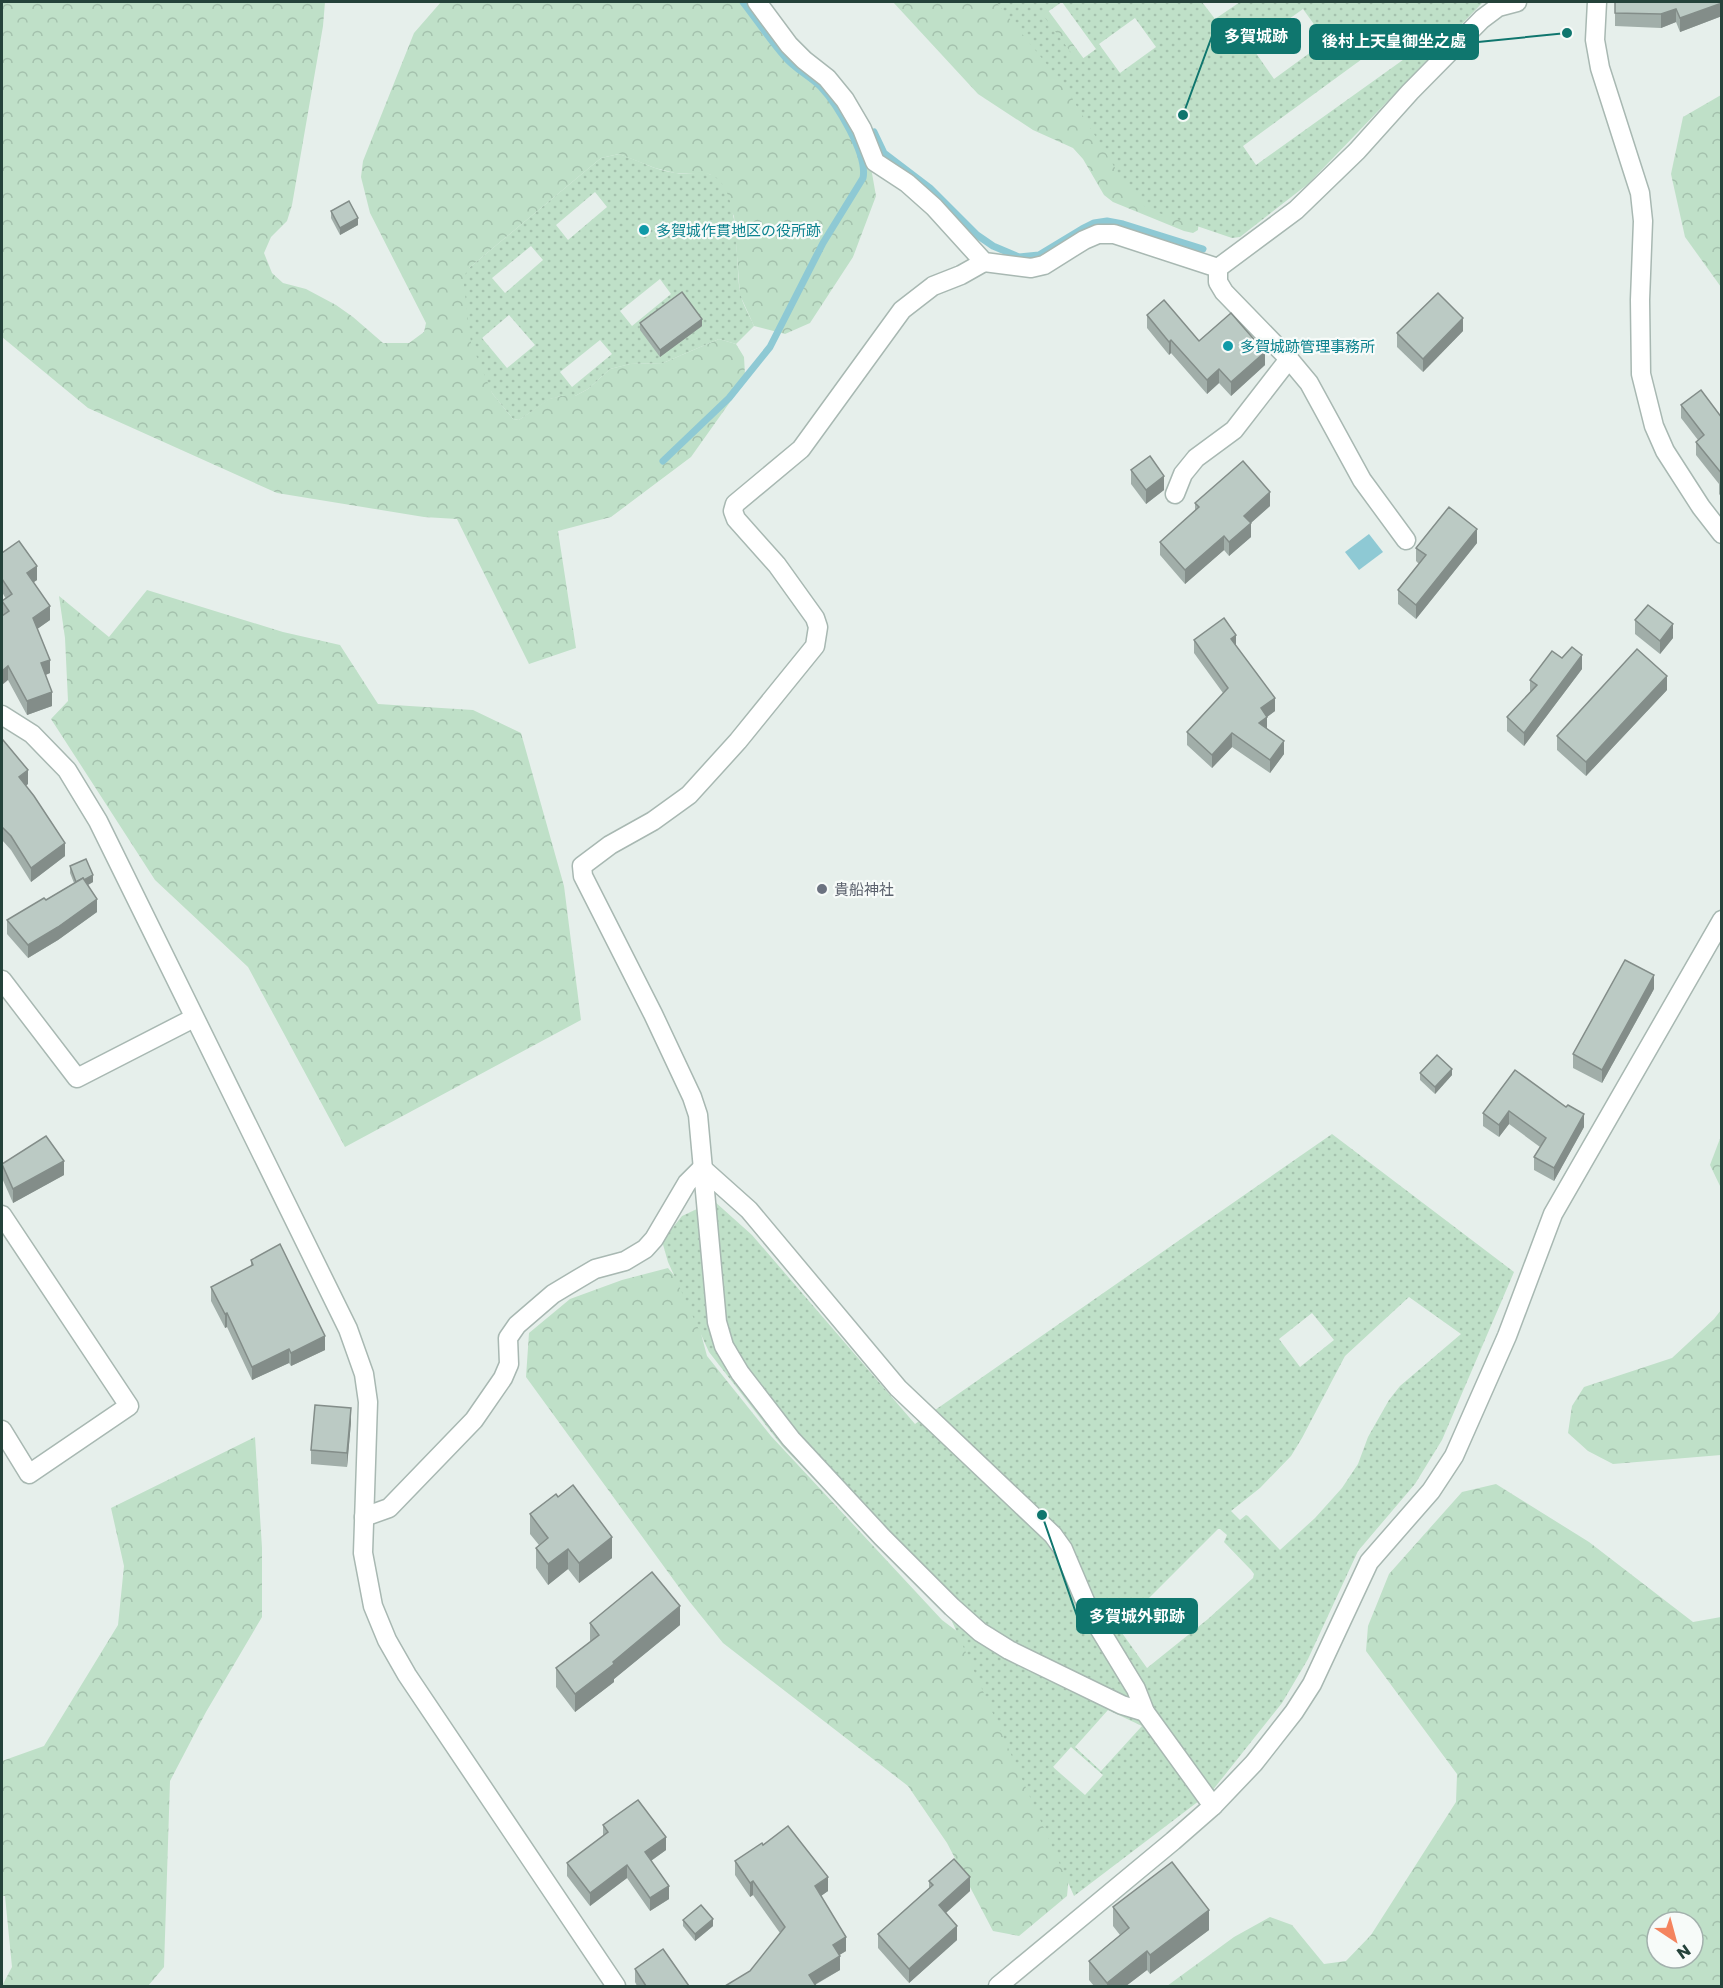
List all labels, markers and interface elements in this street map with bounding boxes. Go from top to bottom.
callout: 多賀城跡 [1212,19,1300,53]
text: 多賀城跡 [1224,25,1288,48]
callout: 後村上天皇御坐之處 [1310,25,1478,59]
text: 後村上天皇御坐之處 [1322,30,1466,53]
place label: 多賀城作貫地区の役所跡 [656,220,821,241]
marker: 多賀城作貫地区の役所跡 [637,223,651,237]
place label: 多賀城跡管理事務所 [1240,336,1375,357]
marker: 多賀城跡管理事務所 [1221,339,1235,353]
place label: 貴船神社 [834,879,894,900]
marker: 貴船神社 [815,882,829,896]
callout: 多賀城外郭跡 [1077,1599,1197,1633]
text: 多賀城外郭跡 [1089,1605,1185,1628]
north arrow [1645,1910,1705,1970]
text: N [1672,1939,1695,1965]

